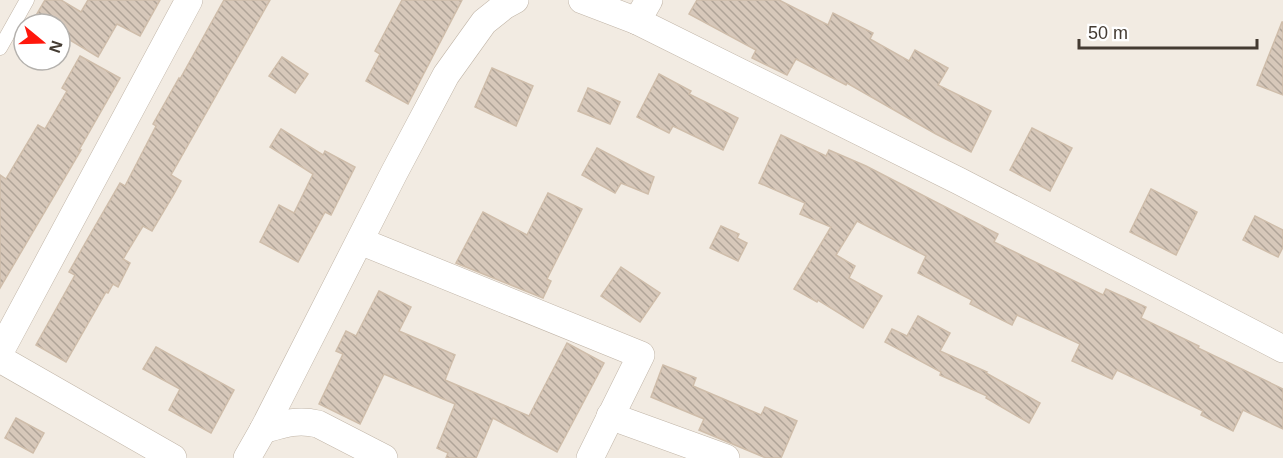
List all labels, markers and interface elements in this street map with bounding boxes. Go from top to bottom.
north arrow [12,12,72,72]
scale bar [1079,12,1258,50]
text: 50 m [1088,23,1128,43]
text: N [46,38,66,55]

